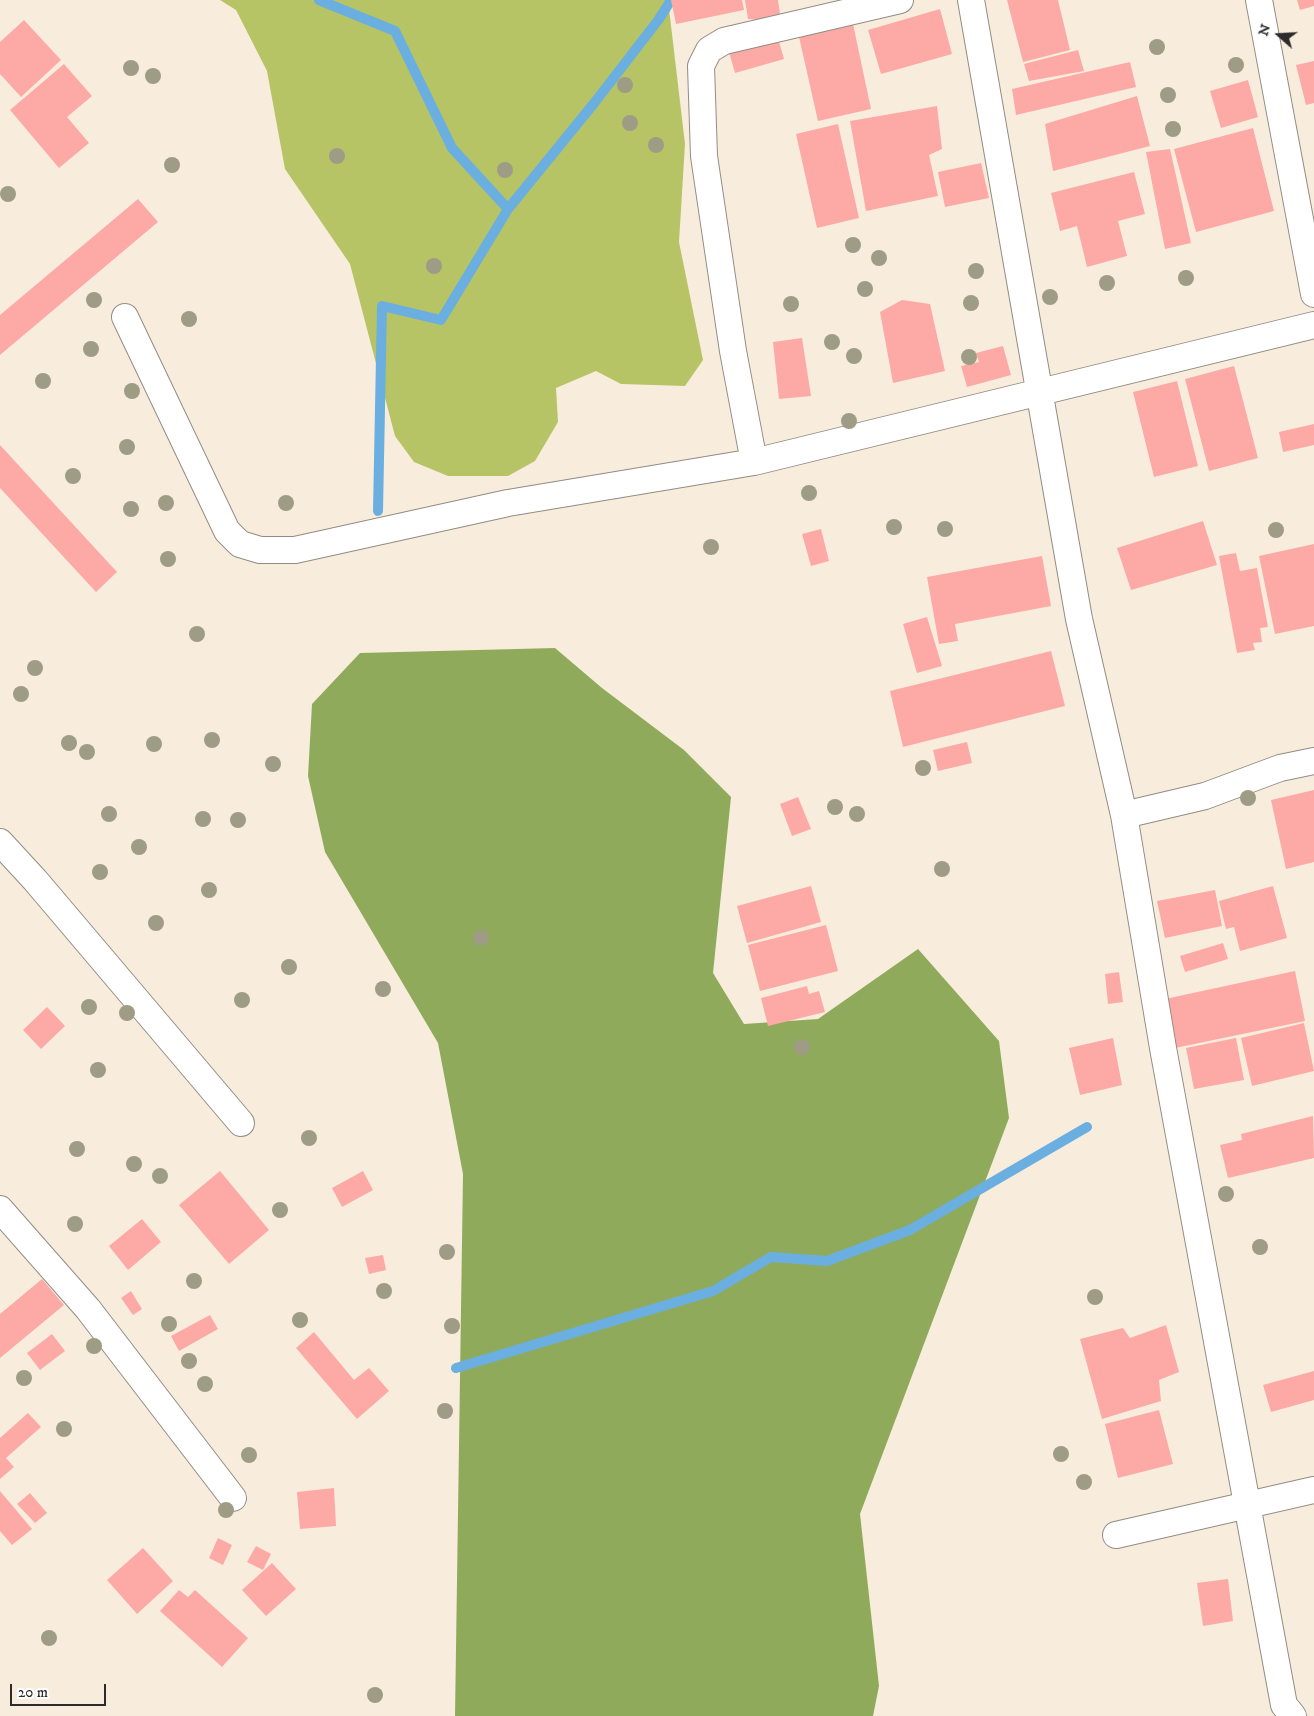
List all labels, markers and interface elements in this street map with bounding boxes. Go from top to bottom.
north arrow [1254,10,1304,60]
text: N [1254,22,1275,38]
scale bar [12,1674,109,1706]
text: 20 m [18,1683,48,1702]

